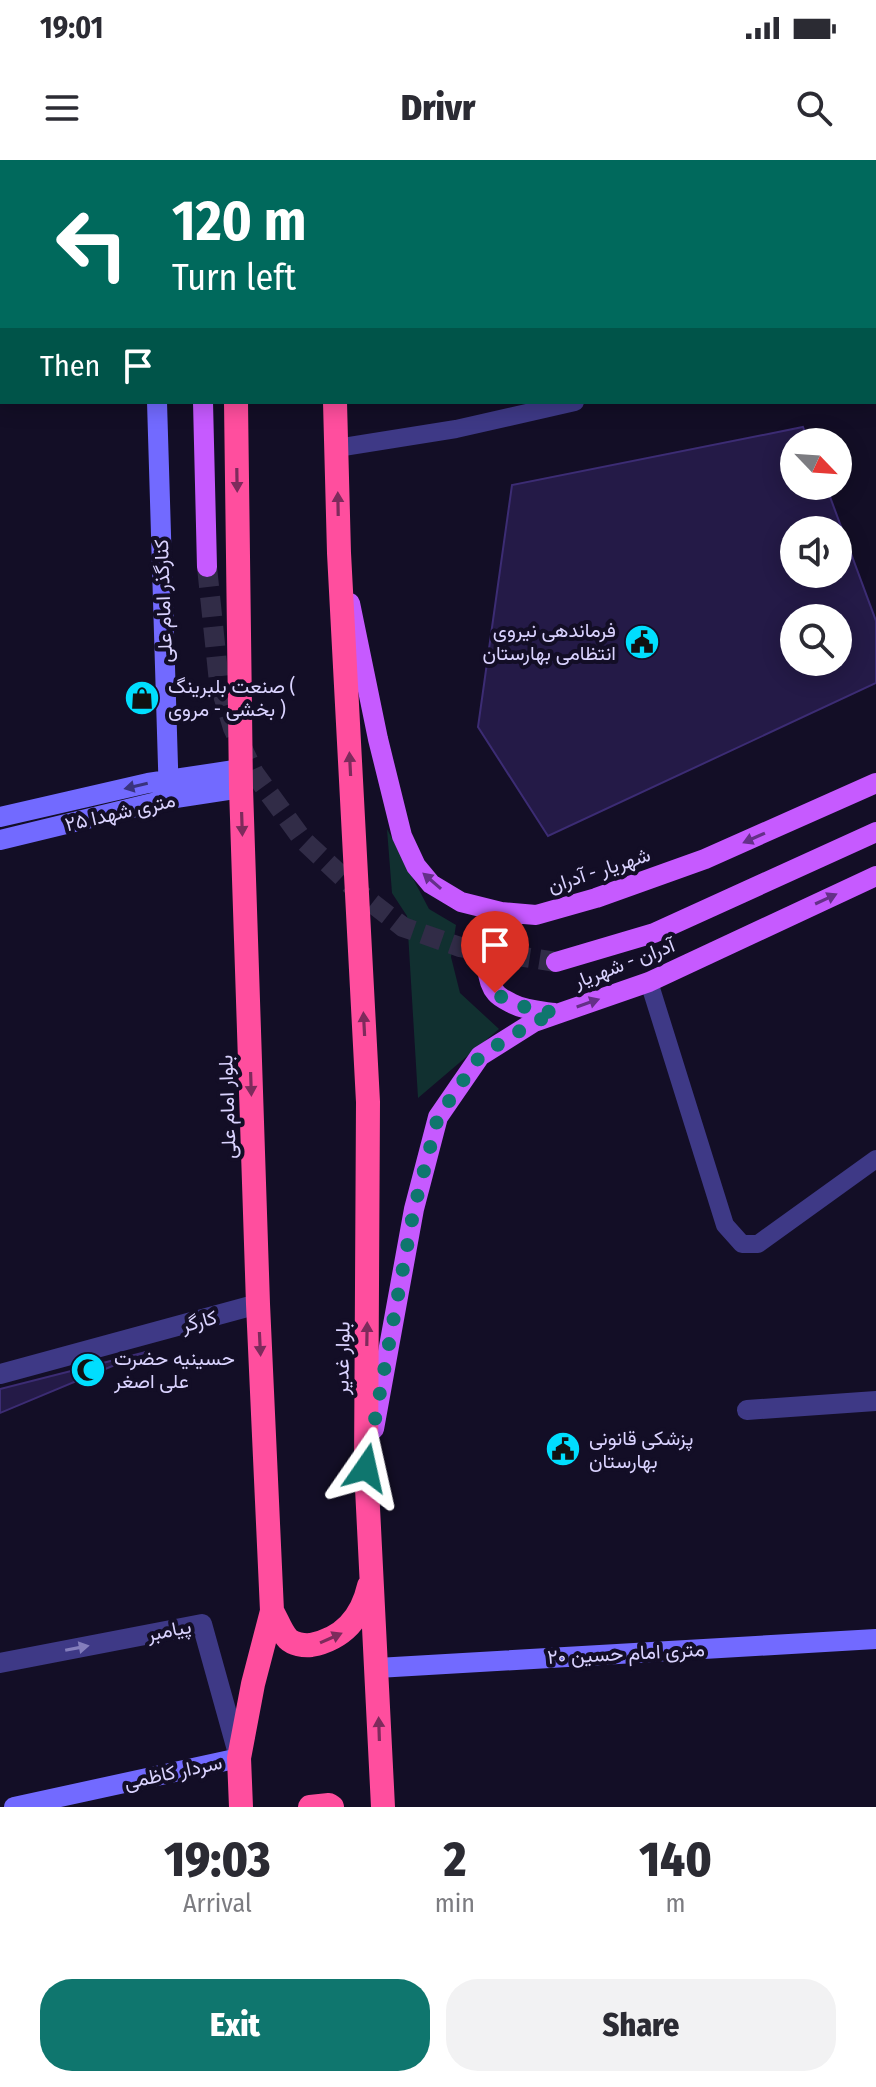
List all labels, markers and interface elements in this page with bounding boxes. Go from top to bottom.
text: 19:01 [40,10,103,46]
icon: menu [40,86,84,130]
text: Drivr [401,86,475,130]
icon: search [792,86,836,130]
text: 120 m [172,188,307,255]
icon: left [40,192,144,296]
text: Turn left [172,256,296,300]
icon: arrive [116,344,160,388]
text: Then [40,348,100,384]
north arrow [780,428,852,500]
map controls [780,428,852,676]
one-way arrow [231,468,243,493]
one-way arrow [332,491,345,516]
button: sound [780,516,852,588]
street label: کنارگذر امام علی [149,539,178,663]
button: search [780,604,852,676]
place label: فرماندهی نیروی انتظامی بهارستان [482,618,616,666]
public building icon: فرماندهی نیروی انتظامی بهارستان [623,623,661,661]
place label: صنعت بلبرینگ ( بخشی - مروی ) [168,674,296,722]
shop icon: صنعت بلبرینگ ( بخشی - مروی ) [123,679,161,717]
one-way arrow [344,751,357,776]
one-way arrow [123,780,148,793]
street label: ۲۵ متری شهدا [63,788,178,837]
one-way arrow [236,812,249,837]
one-way arrow [742,831,765,845]
street label: شهریار - آدران [545,842,654,899]
one-way arrow [422,873,442,890]
one-way arrow [815,893,838,906]
pin [461,911,529,993]
icon: arrive [473,923,517,967]
street label: آدران - شهریار [569,932,680,995]
one-way arrow [576,996,600,1009]
one-way arrow [357,1011,370,1036]
street label: بلوار امام علی [213,1054,242,1160]
one-way arrow [244,1072,257,1097]
street label: کارگر [178,1305,220,1338]
street label: بلوار غدیر [329,1321,356,1396]
one-way arrow [360,1321,373,1346]
one-way arrow [253,1332,266,1357]
place label: حسینیه حضرت علی اصغر [113,1346,235,1394]
mosque icon: حسینیه حضرت علی اصغر [69,1351,107,1389]
position arrow [324,1426,408,1510]
place label: پزشکی قانونی بهارستان [589,1426,693,1474]
public building icon: پزشکی قانونی بهارستان [544,1430,582,1468]
street label: پیامبر [144,1614,194,1648]
one-way arrow [319,1631,342,1645]
street label: ۲۰ متری امام حسین [547,1637,705,1670]
one-way arrow [64,1642,89,1654]
one-way arrow [373,1716,386,1741]
street label: سردار کاظمی [122,1750,224,1795]
text: 19:03 [164,1831,271,1889]
text: 2 [444,1831,466,1889]
text: 140 [639,1831,712,1889]
text: Arrival [183,1888,252,1919]
text: min [435,1888,475,1919]
text: m [666,1888,686,1919]
button: Exit [40,1979,430,2071]
button: Share [446,1979,836,2071]

